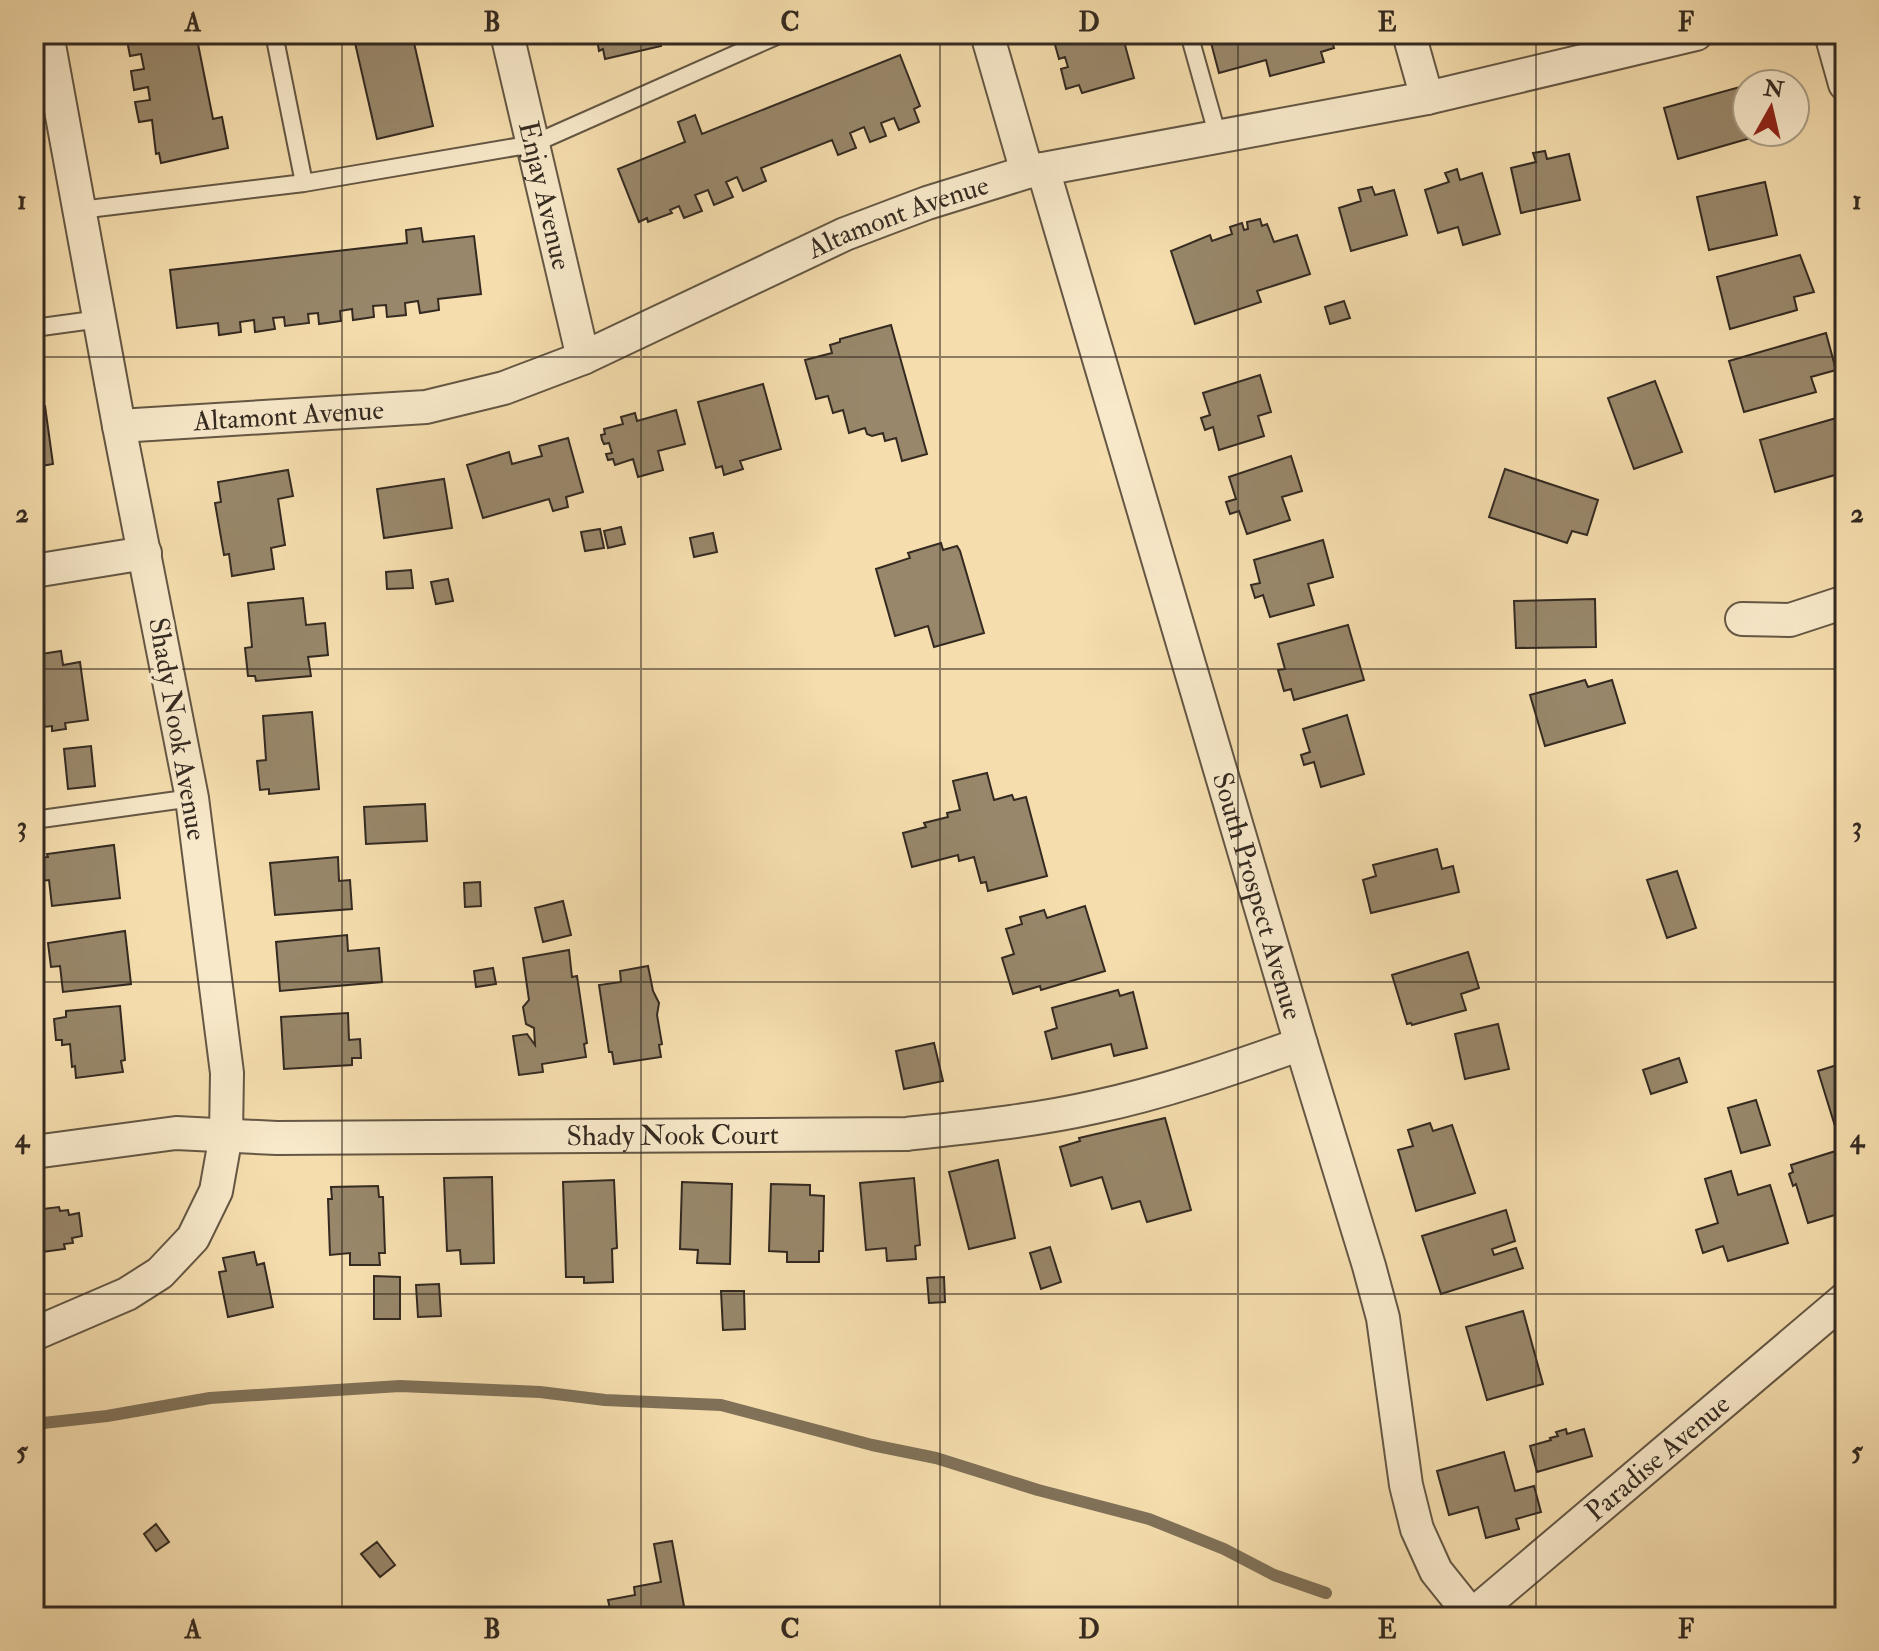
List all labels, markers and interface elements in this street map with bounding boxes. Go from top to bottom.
text: A [184,7,202,39]
text: B [483,7,501,39]
text: C [780,7,800,39]
text: D [1078,7,1100,39]
text: E [1378,7,1397,39]
text: F [1678,7,1695,39]
north arrow [1731,68,1811,148]
text: N [1761,74,1786,104]
street label: Enjay Avenue [511,118,579,274]
street label: Altamont Avenue [801,167,993,267]
text: 1 [17,185,27,217]
text: 1 [1852,185,1862,217]
street label: Altamont Avenue [191,392,385,439]
text: 2 [15,498,29,530]
text: 2 [1850,498,1864,530]
street label: Shady Nook Avenue [140,615,214,843]
street label: South Prospect Avenue [1204,768,1310,1024]
text: 3 [17,811,27,843]
text: 3 [1852,811,1862,843]
street label: Shady Nook Court [566,1117,779,1154]
text: 4 [14,1123,31,1155]
text: 4 [1849,1123,1866,1155]
street label: Paradise Avenue [1578,1387,1737,1529]
text: 5 [16,1436,28,1468]
text: 5 [1851,1436,1863,1468]
text: A [184,1614,202,1646]
text: B [483,1614,501,1646]
text: C [780,1614,800,1646]
text: D [1078,1614,1100,1646]
text: E [1378,1614,1397,1646]
text: F [1678,1614,1695,1646]

